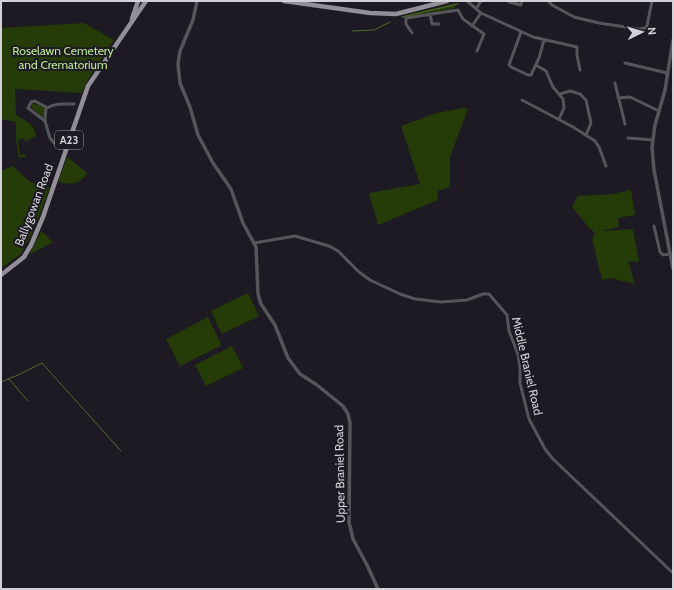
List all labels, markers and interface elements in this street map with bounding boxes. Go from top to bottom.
north arrow [622,12,662,52]
text: N [645,27,659,36]
park label: Roselawn Cemetery and Crematorium [12,43,114,72]
road number: A23 [55,131,83,149]
street label: Ballygowan Road [11,162,56,248]
street label: Middle Braniel Road [509,315,546,417]
street label: Upper Braniel Road [331,425,348,523]

